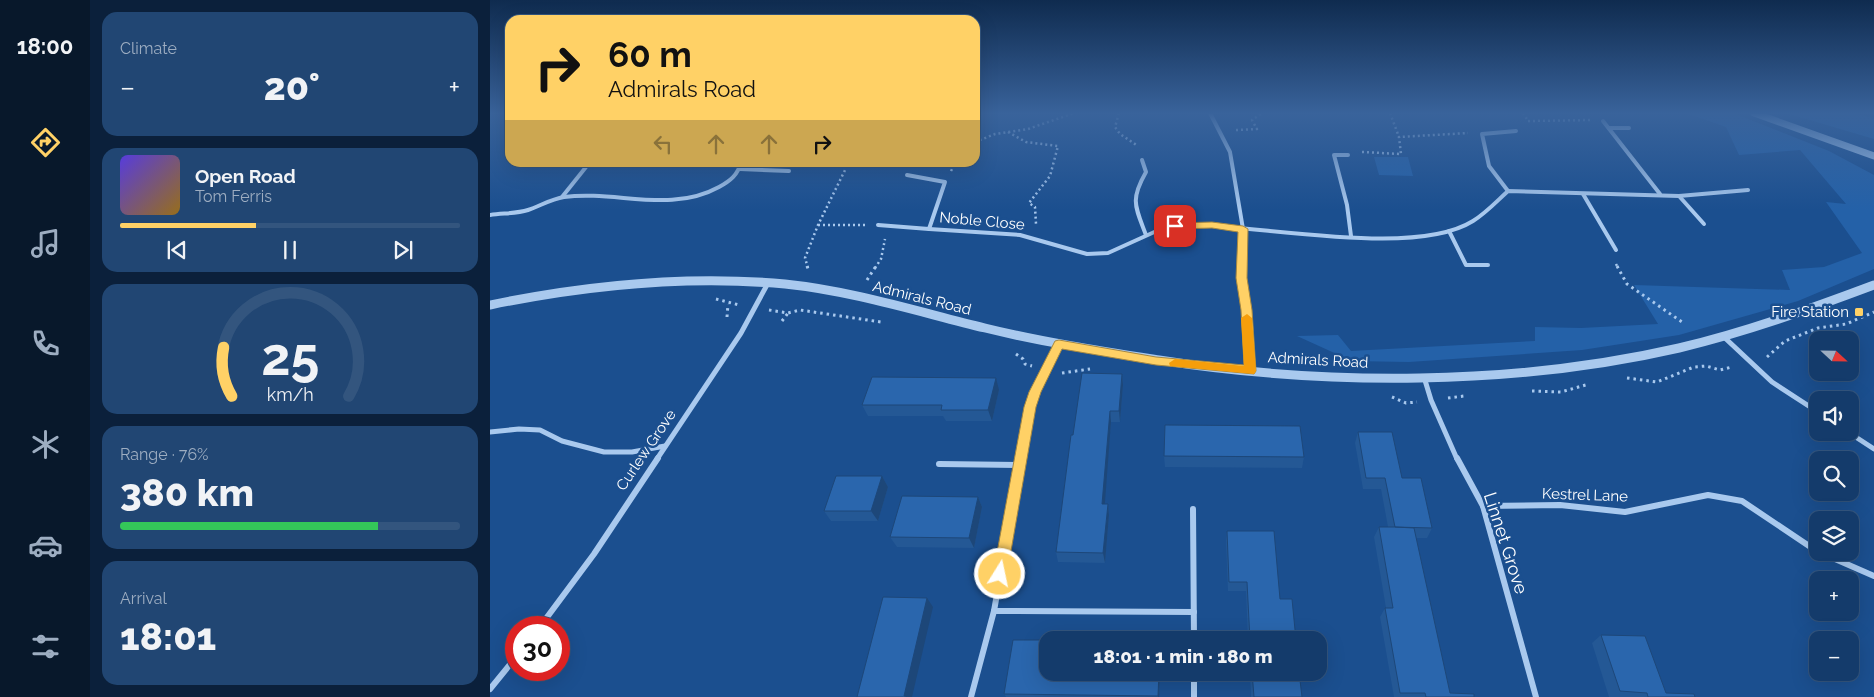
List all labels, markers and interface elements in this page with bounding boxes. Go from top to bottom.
text: 18:00 [17,33,73,59]
text: 60 m [608,34,692,75]
icon: right [525,35,590,100]
text: Climate [120,39,177,58]
text: 20° [264,64,320,109]
text: − [120,71,135,104]
text: + [448,71,460,104]
text: Admirals Road [608,76,756,102]
icon: directions [28,125,63,160]
icon: left [649,130,677,158]
icon: ahead [702,130,730,158]
icon: ahead [755,130,783,158]
icon: right [808,130,836,158]
text: Open Road [195,165,296,187]
text: Tom Ferris [195,187,272,206]
pin [1154,205,1196,247]
street label: Noble Close [939,208,1026,234]
icon: arrive [1161,212,1189,240]
icon: music [28,226,63,261]
icon: previous [163,236,191,264]
icon: pause [276,236,304,264]
icon: next [389,236,417,264]
street label: Admirals Road [871,277,973,319]
place label: Fire Station [1771,303,1849,321]
marker: Fire Station [1853,306,1865,318]
icon: phone [28,326,63,361]
text: 25 [261,326,319,387]
north arrow [1809,331,1859,381]
map controls [1809,331,1859,681]
street label: Admirals Road [1267,348,1369,372]
text: km/h [266,384,314,405]
button: sound [1809,391,1859,441]
street label: Curlew Grove [612,406,680,494]
icon: climate [28,427,63,462]
text: Range · 76% [120,445,208,464]
button: search [1809,451,1859,501]
text: 380 km [120,470,254,515]
street label: Kestrel Lane [1542,485,1628,506]
street label: Linnet Grove [1480,490,1532,597]
button: layers [1809,511,1859,561]
icon: car [28,528,63,563]
position arrow [973,547,1025,599]
button: + [1809,571,1859,621]
text: Arrival [120,589,167,608]
text: 18:01 [120,614,216,659]
speed limit sign: 30 [505,616,570,681]
icon: filters [28,629,63,664]
button: − [1809,631,1859,681]
text: 18:01 · 1 min · 180 m [1094,645,1272,667]

